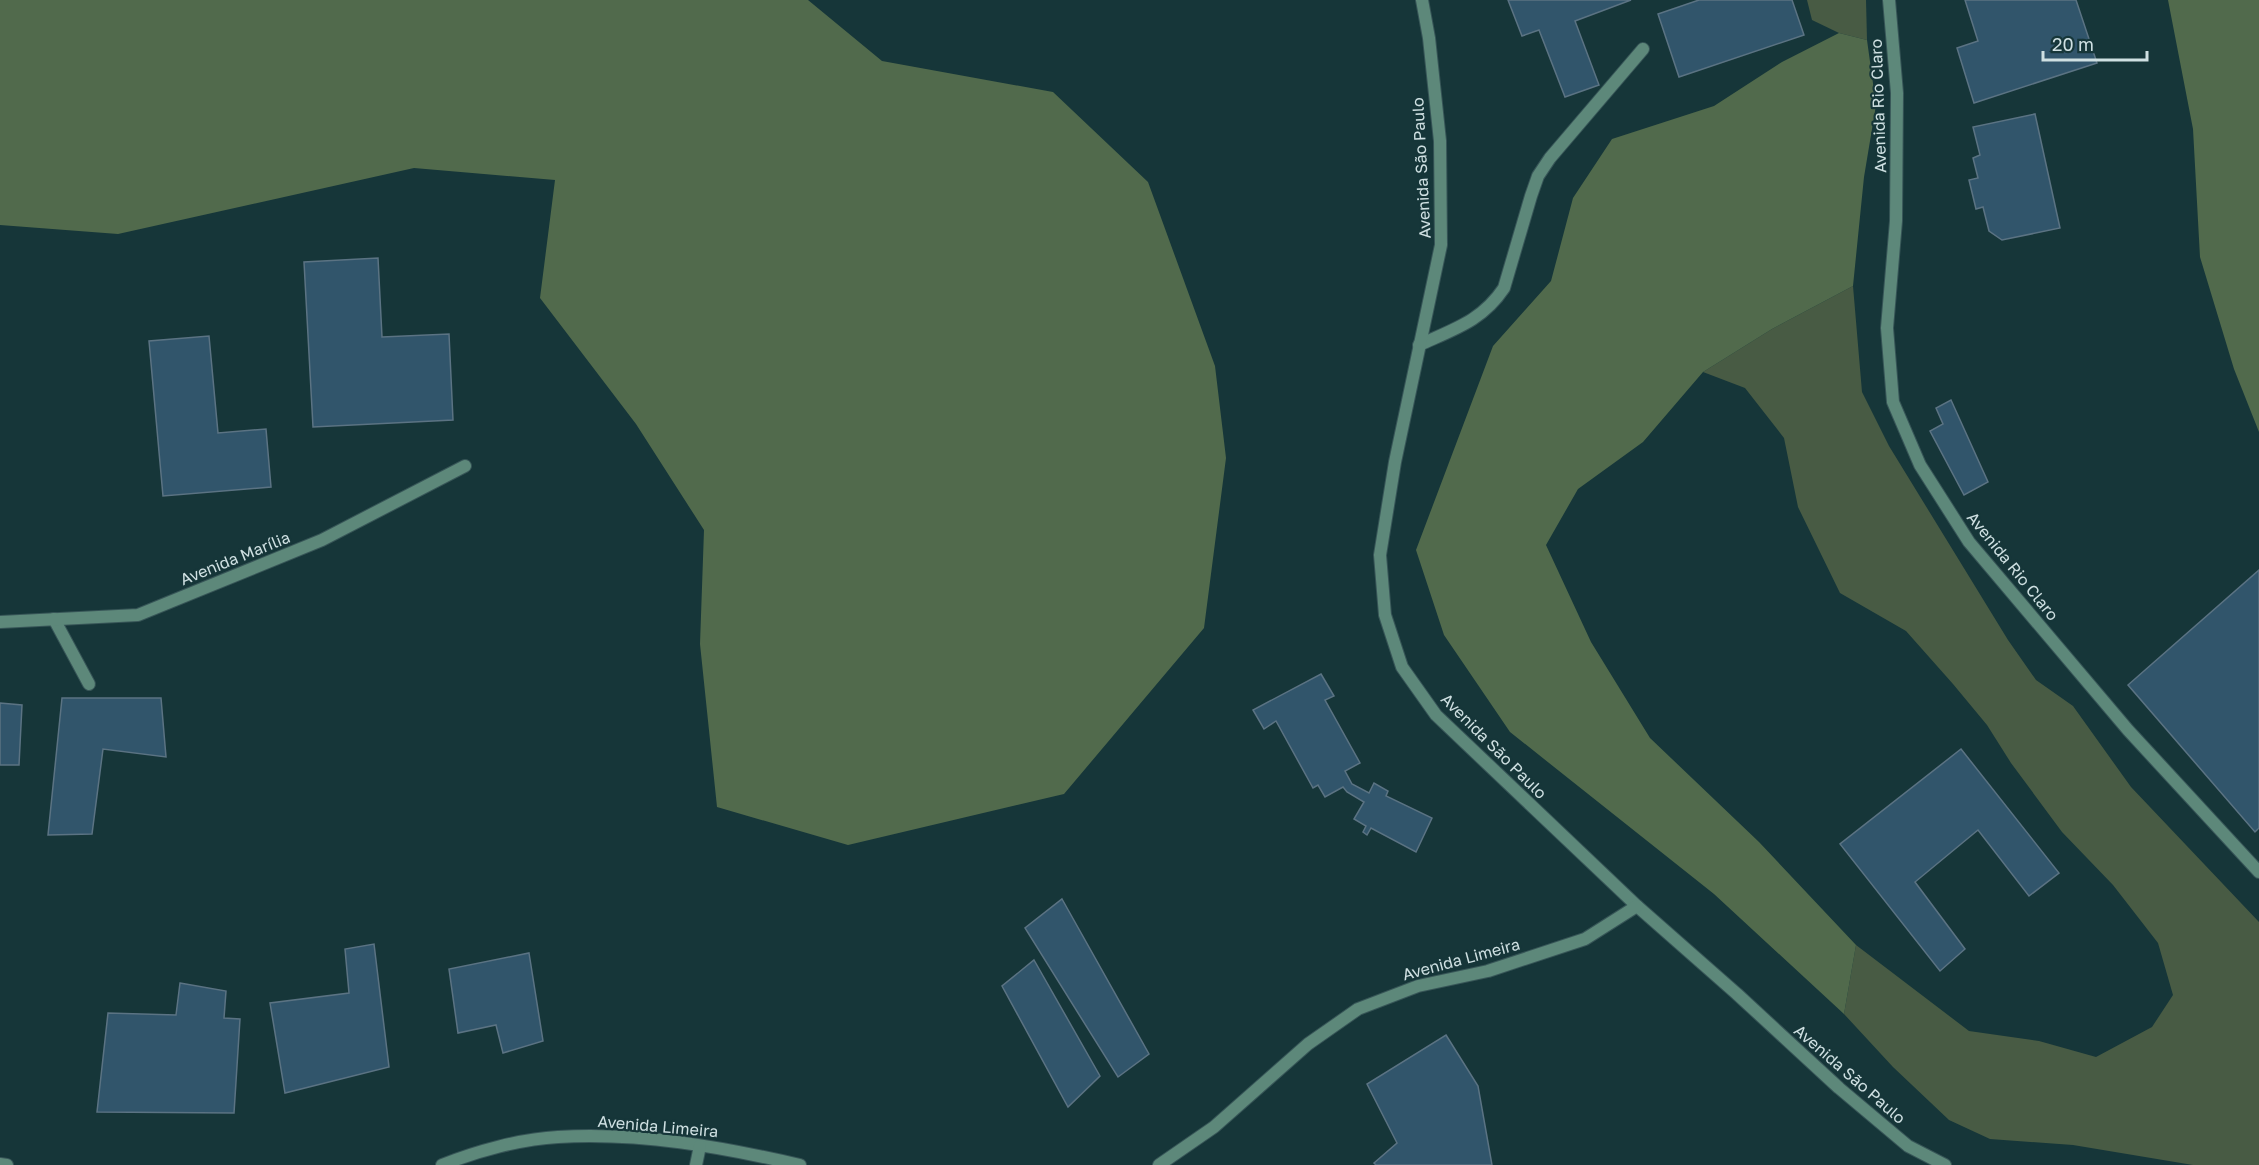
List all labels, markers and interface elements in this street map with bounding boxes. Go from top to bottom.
scale bar [2043,24,2146,62]
text: 20 m [2052,33,2094,55]
street label: Avenida Rio Claro [1866,39,1890,173]
street label: Avenida São Paulo [1407,97,1435,239]
street label: Avenida Rio Claro [1963,508,2063,624]
street label: Avenida Marília [177,527,293,589]
street label: Avenida São Paulo [1437,689,1551,803]
street label: Avenida Limeira [1400,934,1522,984]
street label: Avenida São Paulo [1790,1020,1910,1128]
street label: Avenida Limeira [597,1111,719,1141]

